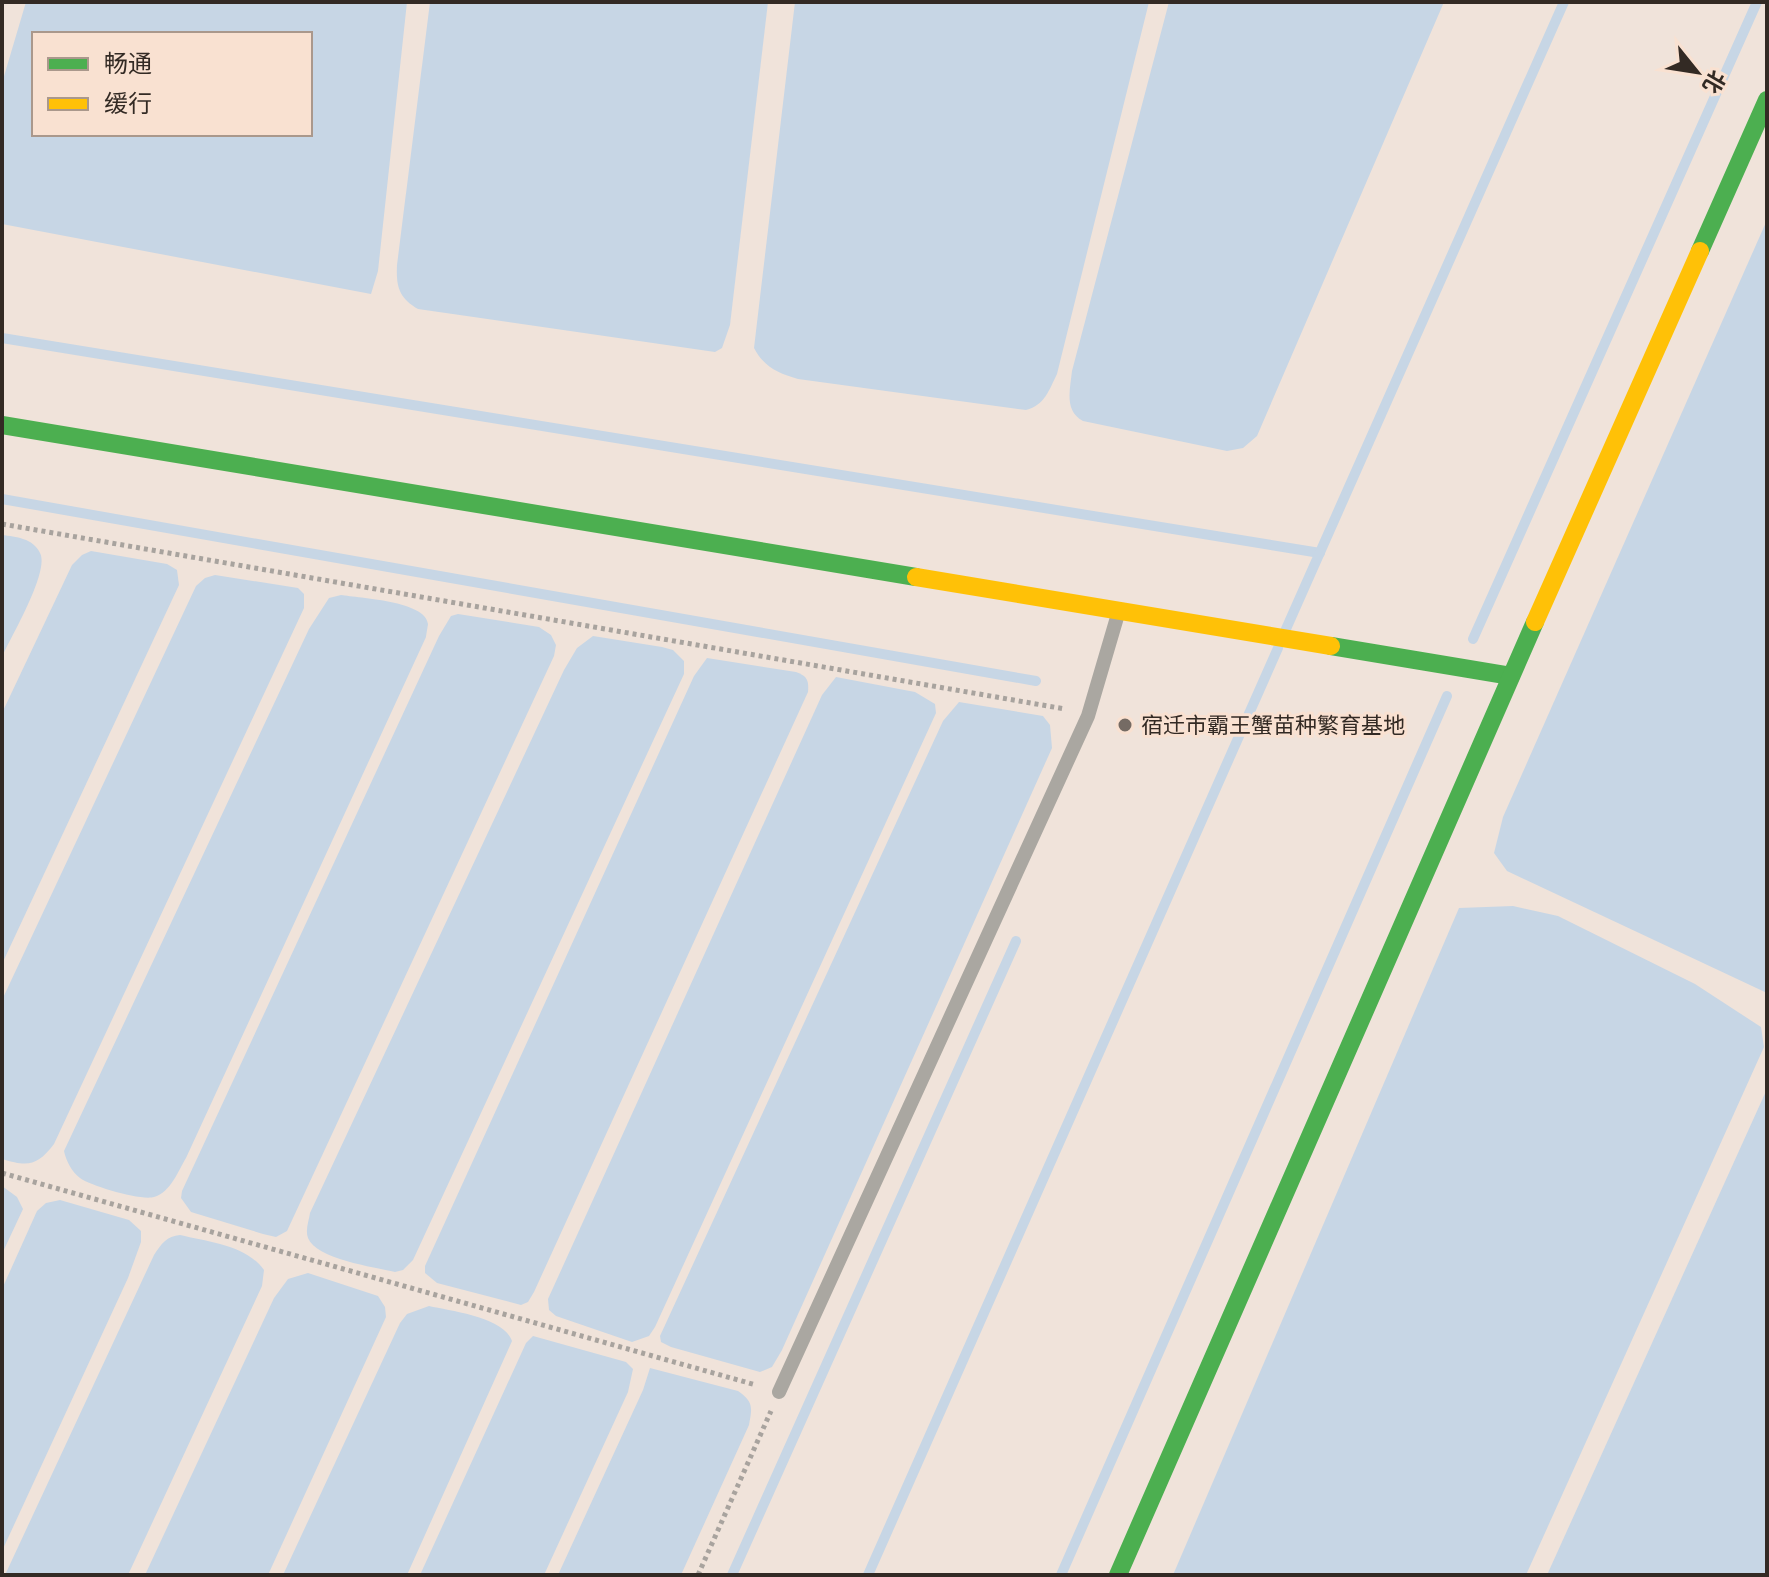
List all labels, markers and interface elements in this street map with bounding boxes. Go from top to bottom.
legend [32,32,312,136]
north arrow [1657,32,1737,112]
text: 畅通 [104,49,152,77]
text: 北 [1698,66,1731,98]
text: 缓行 [104,89,152,117]
place label: 宿迁市霸王蟹苗种繁育基地 [1141,712,1405,738]
marker: 宿迁市霸王蟹苗种繁育基地 [1116,716,1134,734]

